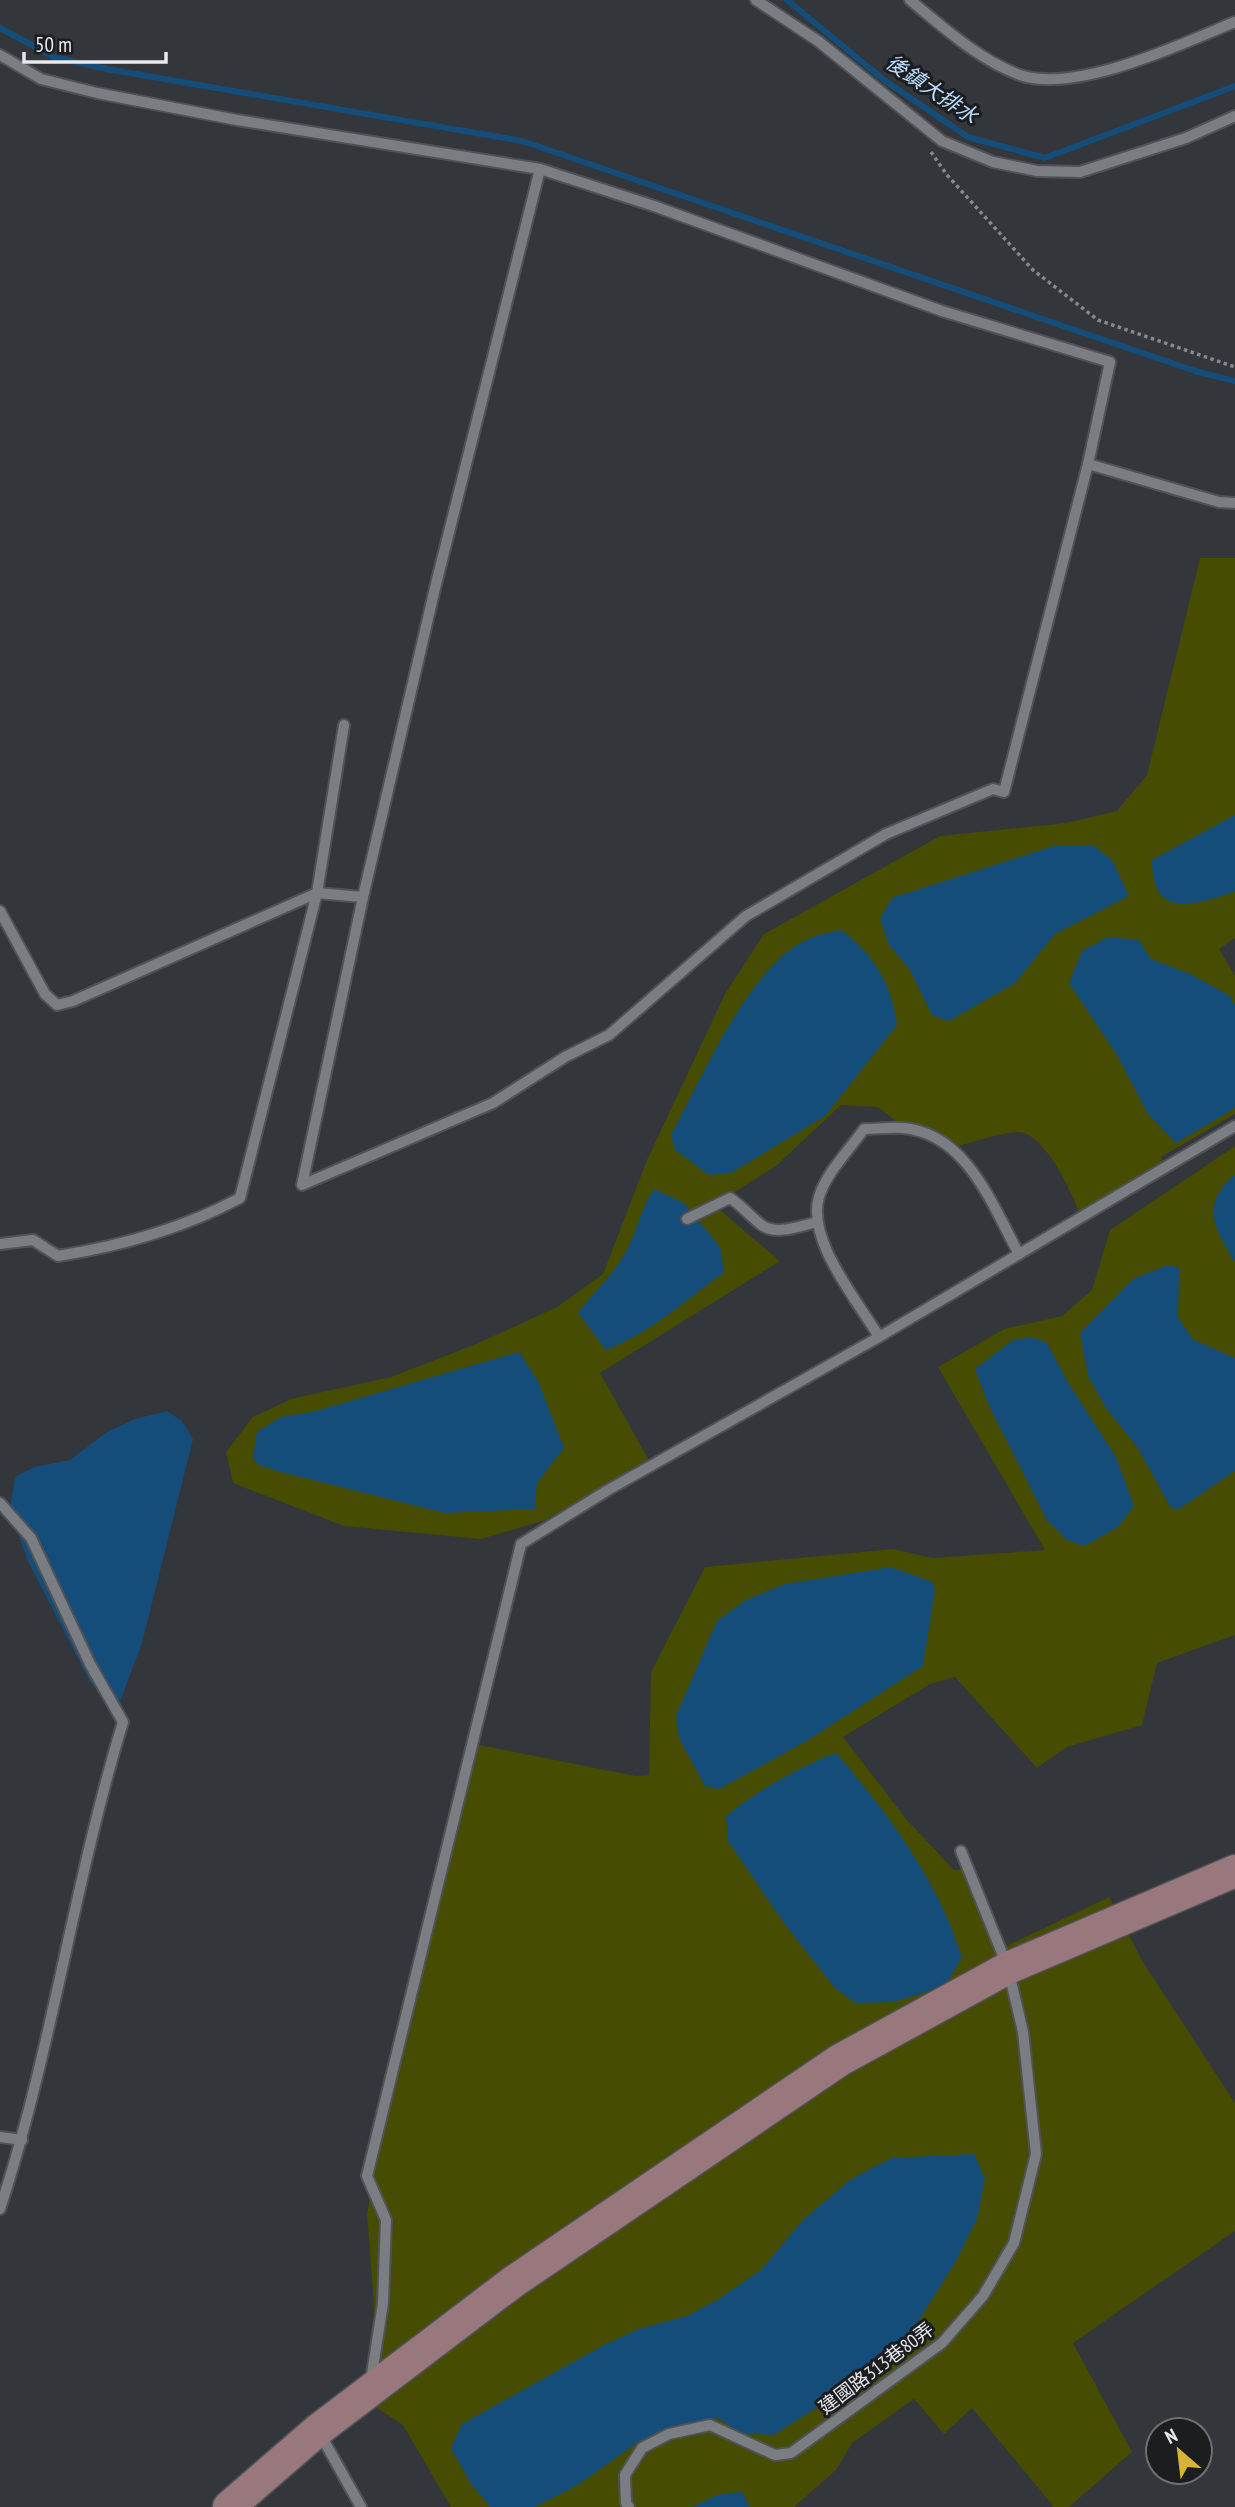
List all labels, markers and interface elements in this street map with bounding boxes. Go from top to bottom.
scale bar [24,21,166,65]
text: 50 m [35,31,72,58]
water label: 後鎮大排水 [881,48,984,130]
street label: 建國路313巷80弄 [814,2317,938,2419]
north arrow [1144,2416,1214,2486]
text: N [1161,2423,1181,2449]

